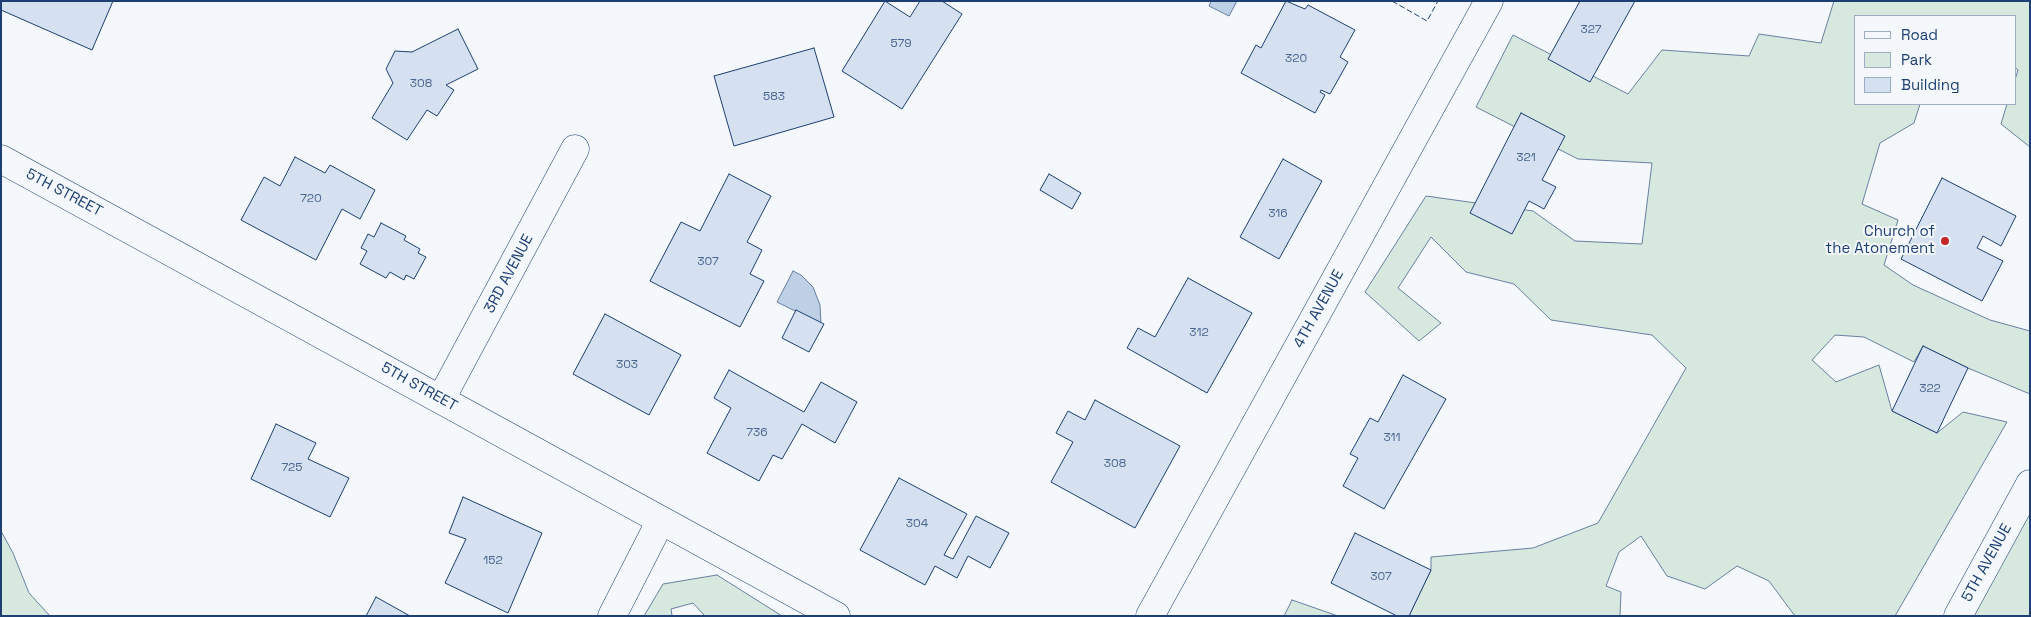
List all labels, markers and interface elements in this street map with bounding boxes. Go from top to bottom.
legend [1854,15,2016,105]
house number: 327 [1580,23,1602,37]
text: Road [1901,25,1938,44]
house number: 579 [890,37,912,51]
text: Park [1901,50,1932,69]
house number: 320 [1285,52,1307,66]
text: Building [1901,75,1960,94]
house number: 308 [410,77,432,91]
house number: 583 [763,90,785,104]
house number: 321 [1516,151,1536,165]
street label: 5TH STREET [23,165,105,221]
house number: 720 [300,192,322,206]
house number: 316 [1268,207,1288,221]
place label: Church of the Atonement [1825,223,1935,258]
street label: 3RD AVENUE [481,231,537,317]
marker: Church of the Atonement [1939,235,1951,247]
house number: 307 [697,255,719,269]
street label: 4TH AVENUE [1290,267,1348,351]
house number: 312 [1189,326,1209,340]
house number: 303 [616,358,638,372]
street label: 5TH STREET [378,359,460,415]
house number: 322 [1919,382,1941,396]
house number: 736 [746,426,768,440]
house number: 311 [1383,431,1401,445]
house number: 308 [1104,457,1126,471]
house number: 725 [281,461,303,475]
house number: 304 [906,517,928,531]
street label: 5TH AVENUE [1958,521,2016,605]
house number: 152 [483,554,503,568]
house number: 307 [1370,570,1392,584]

